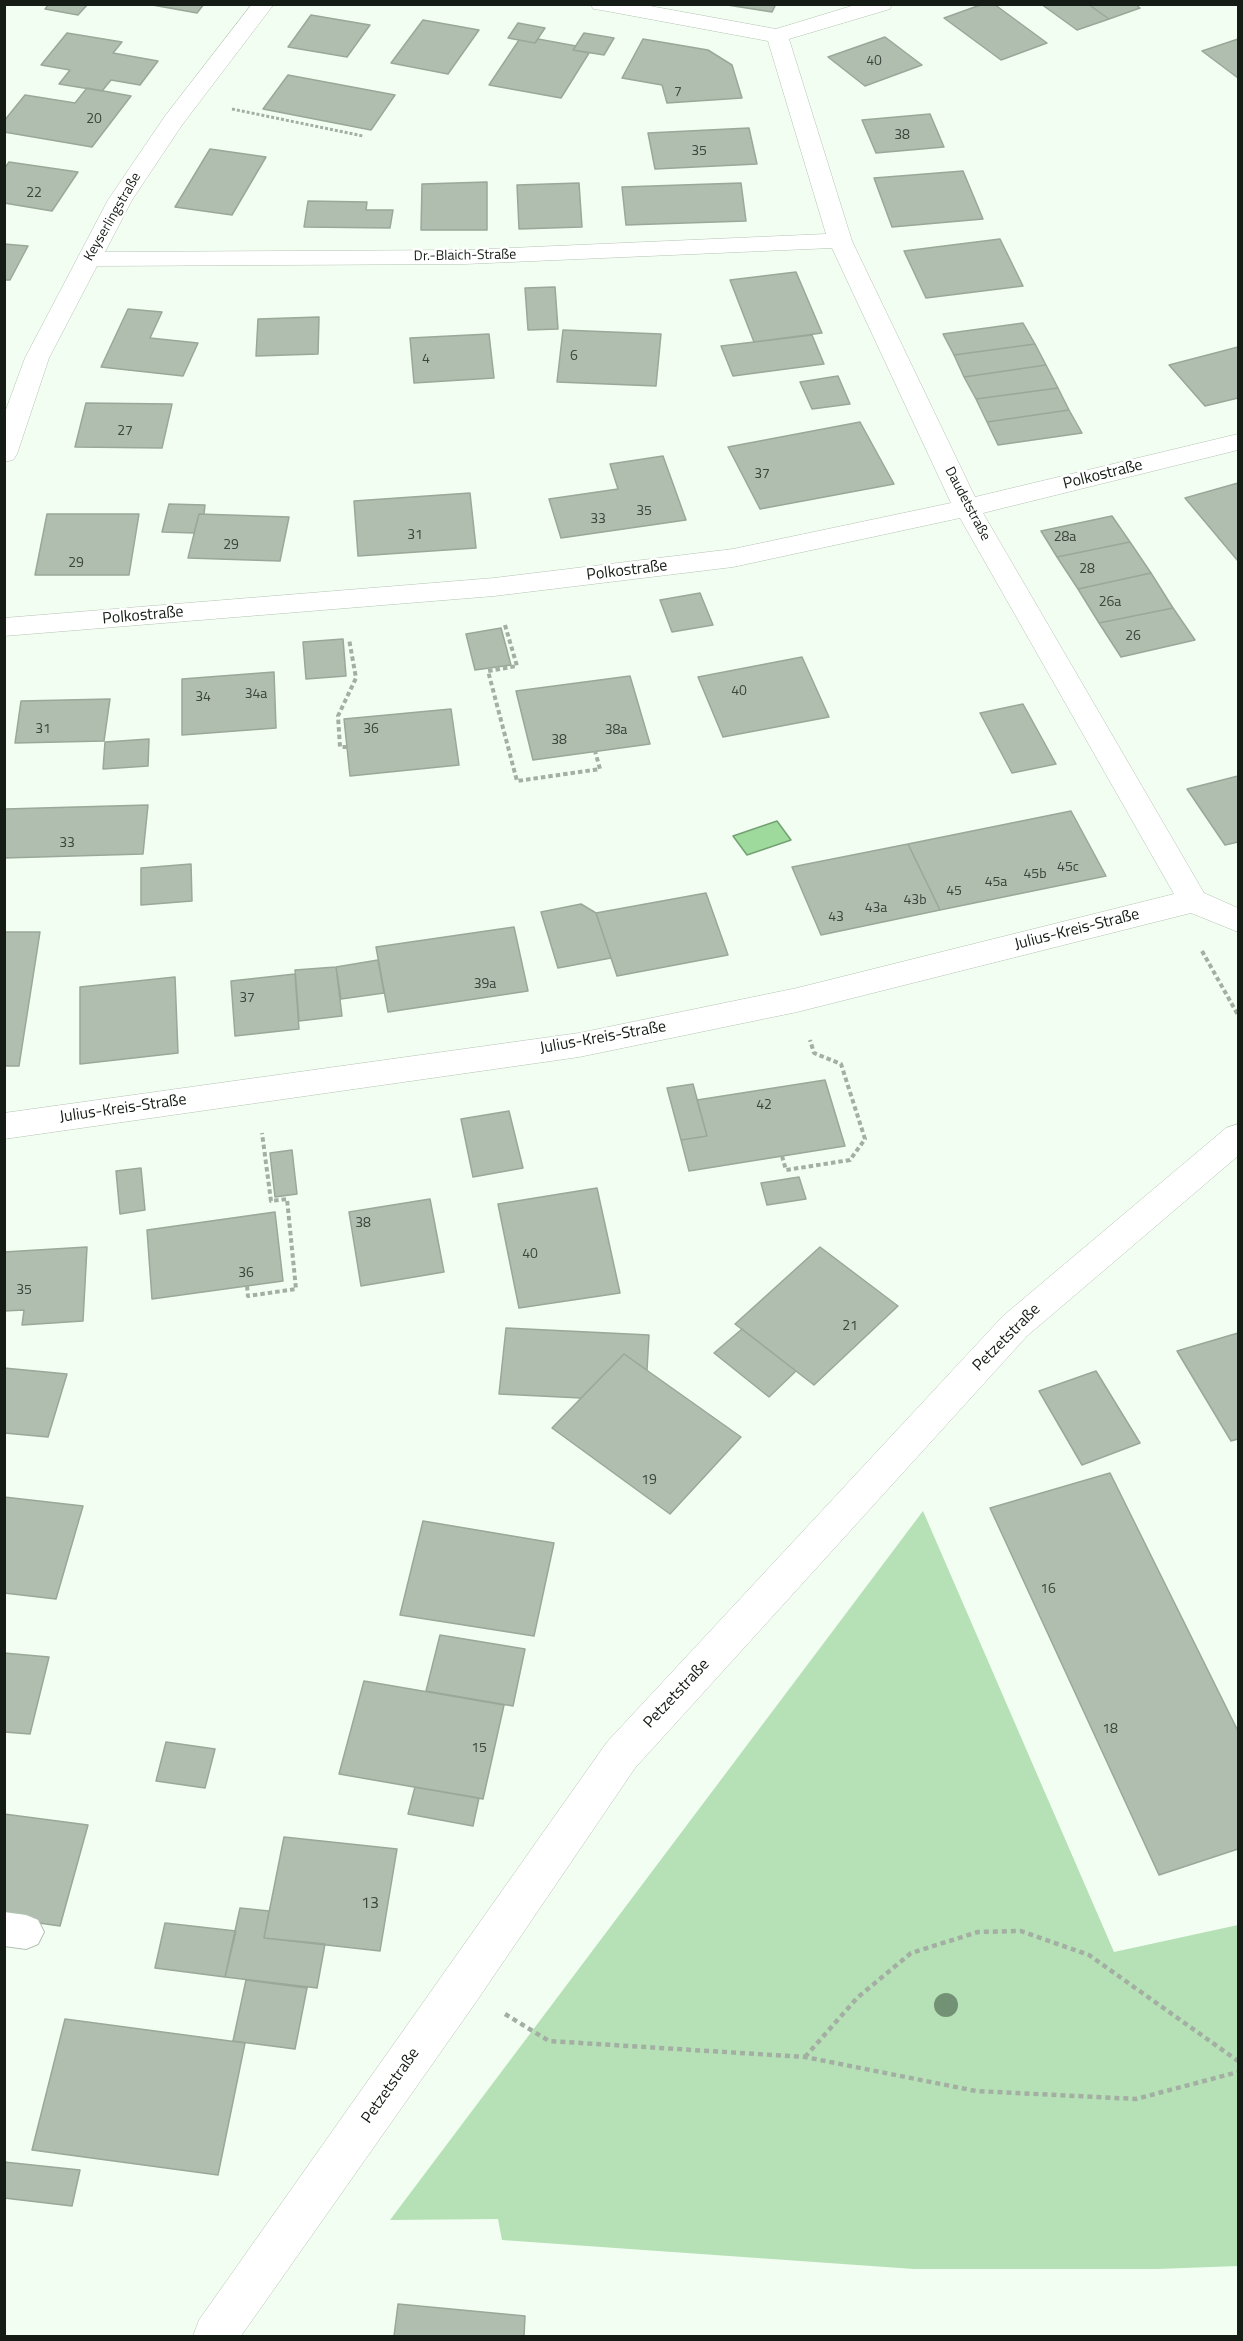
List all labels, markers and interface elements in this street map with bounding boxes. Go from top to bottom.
house number: 40 [866,54,882,70]
house number: 7 [674,85,682,101]
house number: 20 [86,112,102,128]
house number: 38 [894,128,910,144]
house number: 35 [691,144,707,160]
street label: Keyserlingstraße [81,170,145,264]
house number: 22 [26,186,42,202]
street label: Dr.-Blaich-Straße [414,247,516,265]
house number: 6 [570,349,578,365]
house number: 4 [422,352,430,368]
house number: 27 [117,424,133,440]
street label: Polkostraße [1061,456,1145,494]
street label: Daudetstraße [941,464,993,544]
house number: 37 [754,467,770,483]
house number: 35 [636,504,652,520]
house number: 33 [590,512,606,528]
house number: 31 [407,528,423,544]
house number: 28a [1054,530,1076,546]
house number: 29 [223,538,239,554]
house number: 29 [68,556,84,572]
street label: Polkostraße [585,557,669,585]
house number: 28 [1079,562,1095,578]
house number: 26a [1099,595,1121,611]
street label: Polkostraße [102,603,184,629]
house number: 26 [1125,629,1141,645]
house number: 40 [731,684,747,700]
house number: 34a [245,687,267,703]
house number: 34 [195,690,211,706]
house number: 31 [35,722,51,738]
house number: 36 [363,722,379,738]
house number: 38a [605,723,627,739]
house number: 38 [551,733,567,749]
house number: 33 [59,836,75,852]
house number: 45c [1057,860,1079,876]
house number: 45b [1023,867,1047,883]
house number: 45a [985,875,1007,891]
house number: 45 [946,884,962,900]
house number: 43b [903,893,927,909]
house number: 43a [865,901,887,917]
street label: Julius-Kreis-Straße [1013,905,1141,955]
house number: 43 [828,910,844,926]
house number: 39a [474,977,496,993]
house number: 37 [239,991,255,1007]
street label: Julius-Kreis-Straße [538,1017,668,1059]
street label: Julius-Kreis-Straße [58,1091,188,1127]
house number: 42 [756,1098,772,1114]
house number: 38 [355,1216,371,1232]
house number: 40 [522,1247,538,1263]
house number: 36 [238,1266,254,1282]
house number: 35 [16,1283,32,1299]
street label: Petzetstraße [969,1300,1045,1376]
house number: 21 [842,1319,858,1335]
house number: 19 [641,1473,657,1489]
house number: 16 [1040,1582,1056,1598]
street label: Petzetstraße [640,1655,714,1733]
house number: 18 [1102,1722,1118,1738]
house number: 15 [471,1741,487,1757]
house number: 13 [361,1894,379,1914]
street label: Petzetstraße [358,2045,424,2127]

